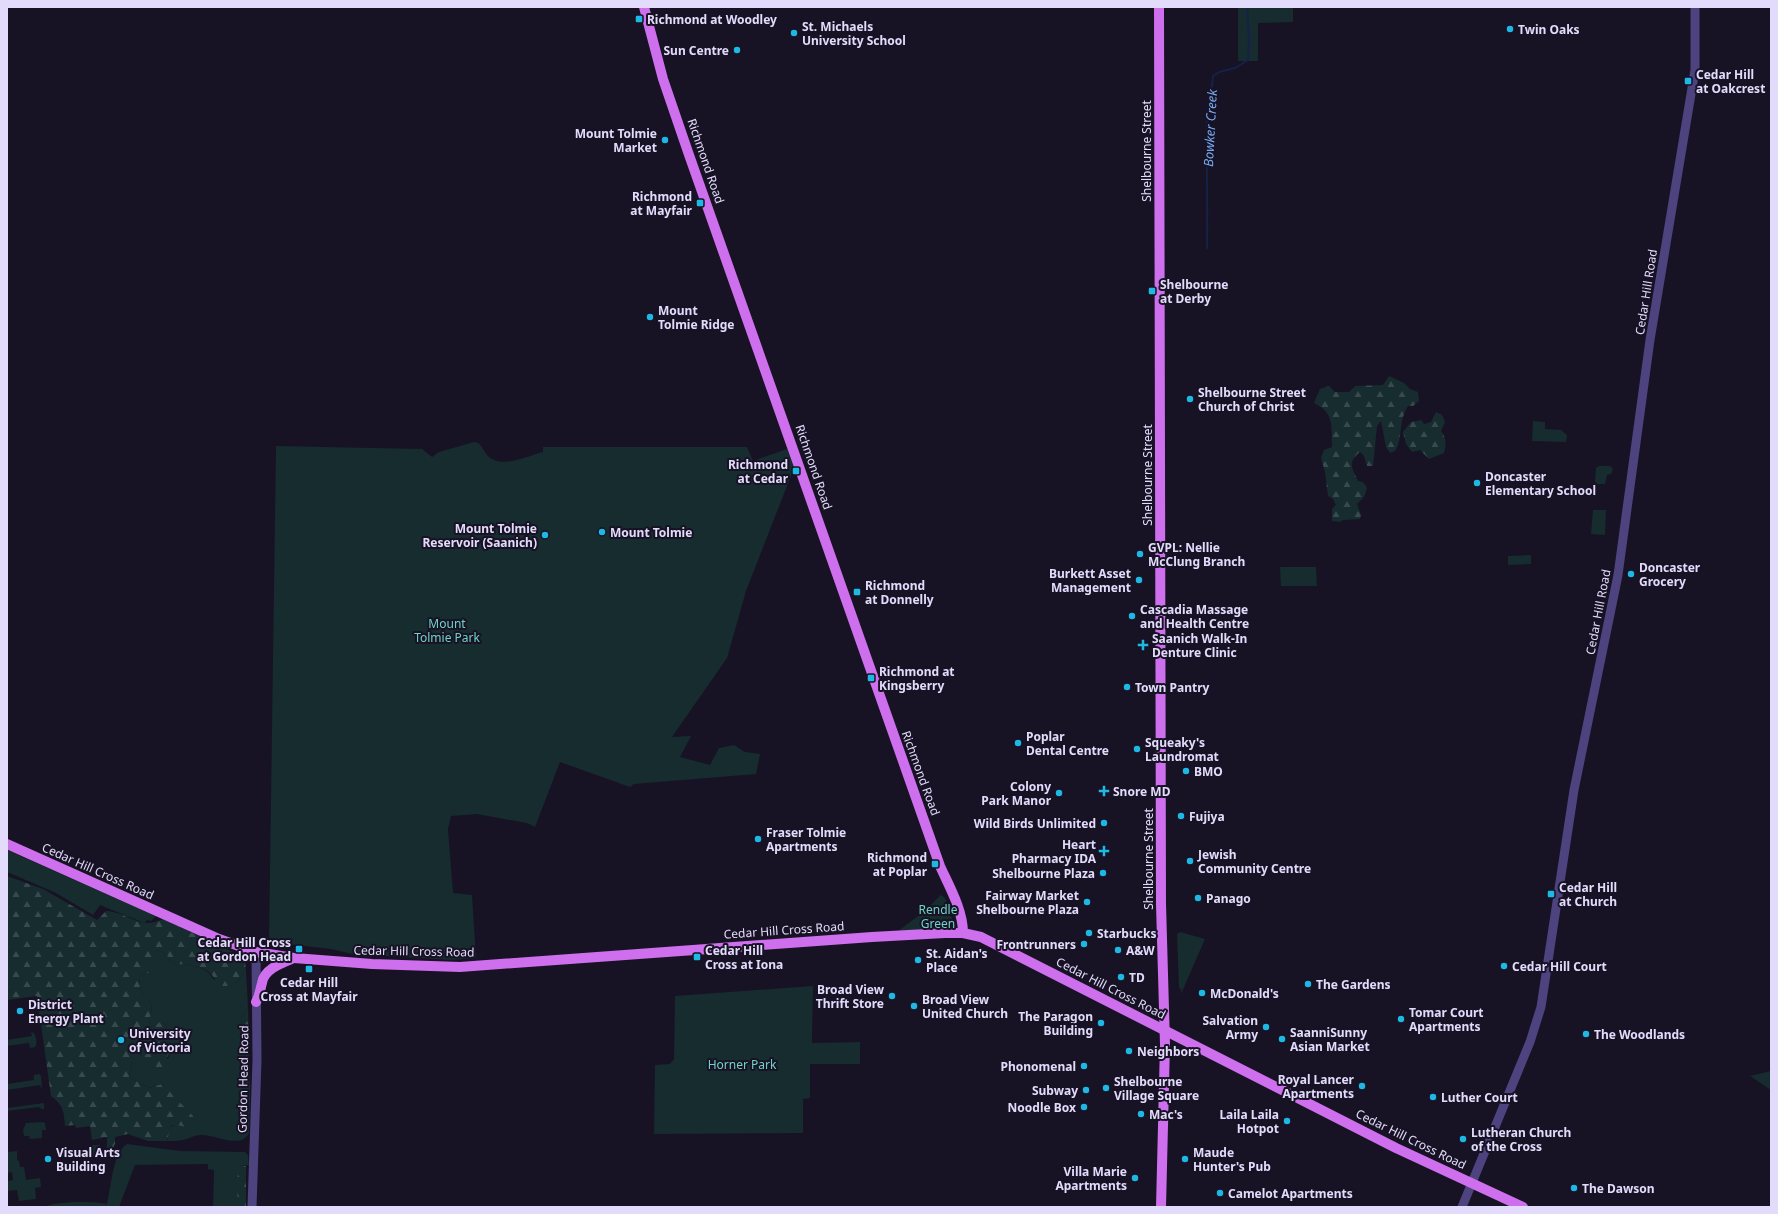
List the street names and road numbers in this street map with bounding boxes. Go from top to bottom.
street label: Shelbourne Street [1138,99,1155,202]
street label: Richmond Road [683,116,729,206]
street label: Cedar Hill Road [1631,248,1661,336]
street label: Richmond Road [791,422,837,512]
street label: Shelbourne Street [1139,423,1156,526]
street label: Cedar Hill Road [1581,568,1615,656]
street label: Richmond Road [898,728,944,818]
street label: Shelbourne Street [1140,807,1157,910]
street label: Cedar Hill Cross Road [39,839,157,903]
street label: Cedar Hill Cross Road [723,917,845,943]
street label: Cedar Hill Cross Road [353,941,475,961]
street label: Cedar Hill Cross Road [1053,953,1169,1023]
street label: Gordon Head Road [234,1025,252,1133]
street label: Cedar Hill Cross Road [1353,1105,1469,1173]

